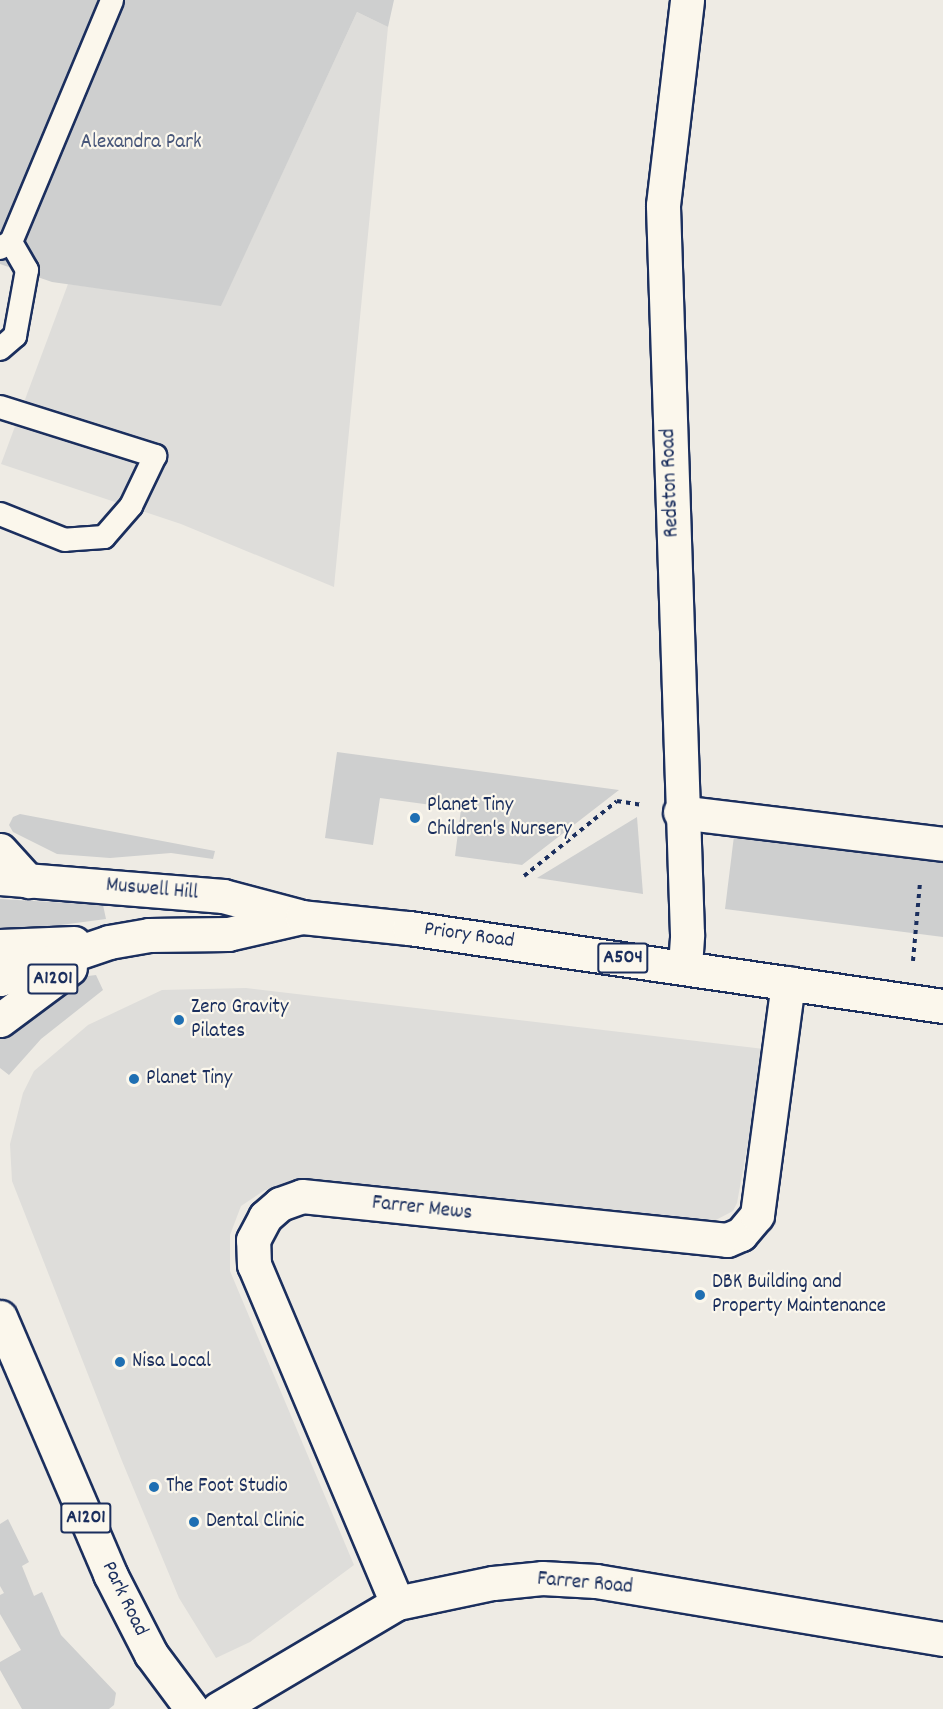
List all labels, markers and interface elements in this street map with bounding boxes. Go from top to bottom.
park label: Alexandra Park [80,130,202,156]
street label: Redston Road [657,428,685,538]
place label: Planet Tiny Children's Nursery [427,793,572,843]
marker: Planet Tiny Children's Nursery [408,811,422,825]
street label: Muswell Hill [105,873,199,907]
street label: Priory Road [422,917,516,955]
road number: A504 [596,941,650,975]
road number: A1201 [26,962,80,996]
place label: Zero Gravity Pilates [191,995,289,1045]
marker: Zero Gravity Pilates [172,1013,186,1027]
place label: Planet Tiny [146,1066,232,1092]
marker: Planet Tiny [127,1072,141,1086]
street label: Farrer Mews [371,1191,473,1227]
place label: DBK Building and Property Maintenance [712,1270,886,1320]
marker: DBK Building and Property Maintenance [693,1288,707,1302]
place label: Nisa Local [132,1349,211,1375]
marker: Nisa Local [113,1355,127,1369]
place label: The Foot Studio [166,1474,288,1500]
marker: The Foot Studio [147,1480,161,1494]
road number: A1201 [59,1501,113,1535]
place label: Dental Clinic [206,1509,304,1535]
marker: Dental Clinic [187,1515,201,1529]
street label: Park Road [95,1558,153,1640]
street label: Farrer Road [536,1567,634,1601]

